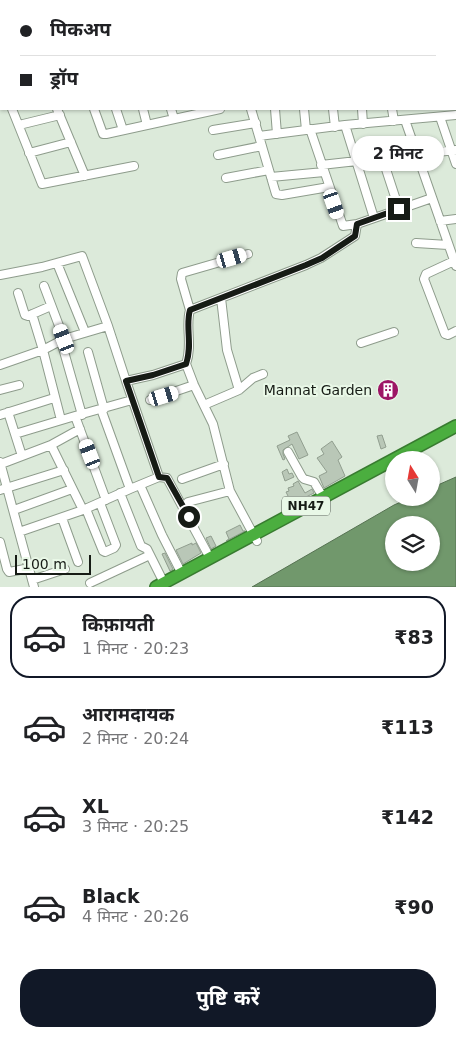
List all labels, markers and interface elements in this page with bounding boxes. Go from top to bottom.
text: पिकअप [50,18,111,40]
text: ड्रॉप [50,67,78,89]
callout: 2 मिनट [353,136,445,172]
text: 2 मिनट [373,144,423,163]
car [322,187,345,221]
route end [388,198,410,220]
car [215,247,248,269]
car [51,322,76,356]
building icon: Mannat Garden [376,378,400,402]
place label: Mannat Garden [264,382,372,398]
car [147,384,180,408]
car [77,437,102,471]
north arrow [385,451,440,506]
map controls [385,451,440,571]
road number: NH47 [282,496,330,516]
route start [178,506,200,528]
button: layers [385,516,440,571]
scale bar [15,552,91,575]
text: 100 m [22,556,67,572]
text: किफ़ायती [82,613,154,635]
icon: car [22,615,67,660]
text: ₹83 [394,626,434,648]
text: 1 मिनट · 20:23 [82,639,189,658]
text: आरामदायक [82,703,174,725]
icon: car [22,705,67,750]
text: ₹113 [381,716,434,738]
text: 2 मिनट · 20:24 [82,729,189,748]
icon: car [22,795,67,840]
text: XL [82,795,109,817]
text: ₹142 [381,806,434,828]
text: 3 मिनट · 20:25 [82,817,189,836]
icon: car [22,885,67,930]
text: Black [82,885,140,907]
text: ₹90 [394,896,434,918]
text: 4 मिनट · 20:26 [82,907,189,926]
button: पुष्टि करें [20,969,436,1027]

